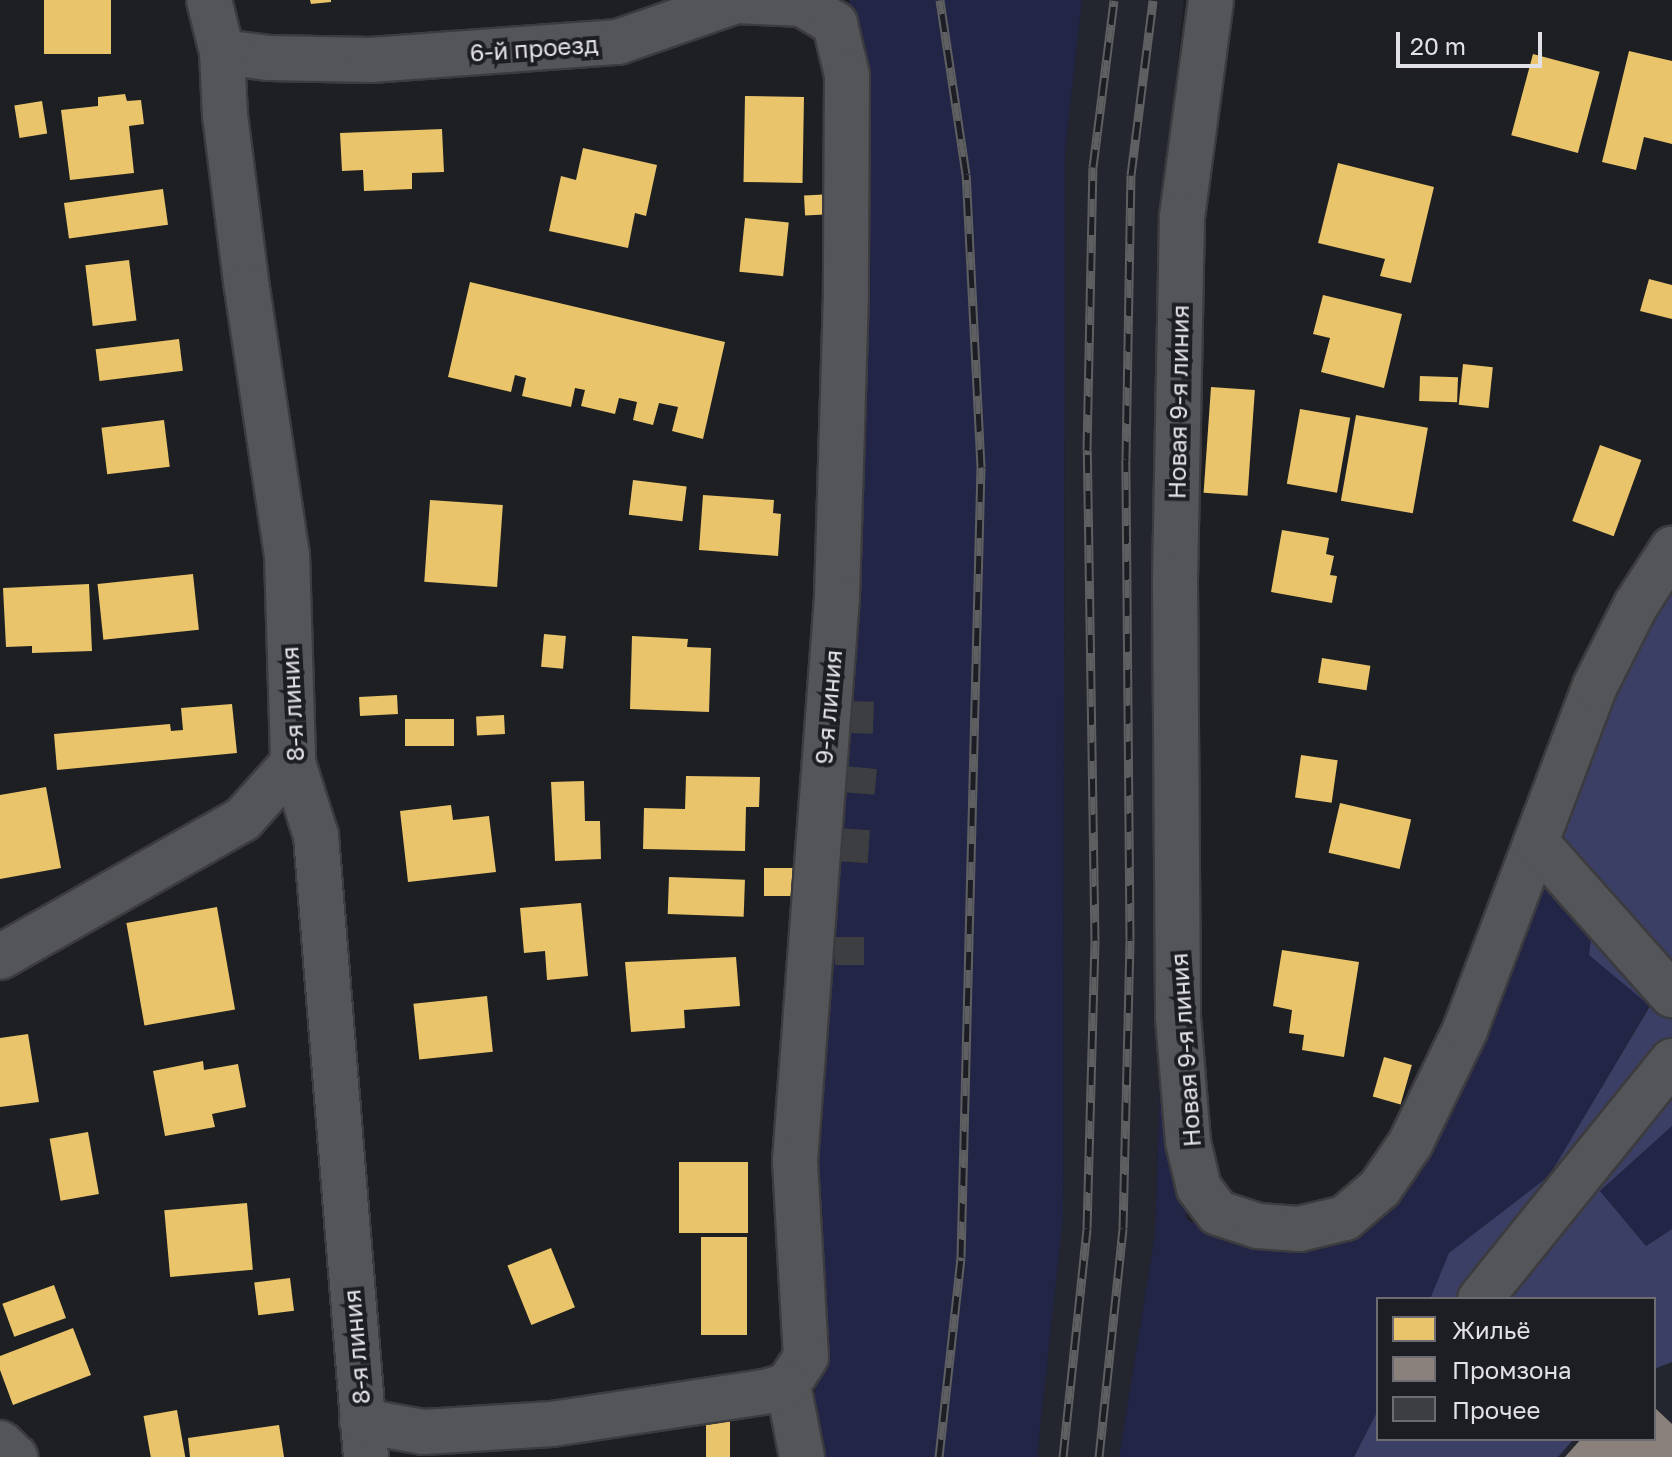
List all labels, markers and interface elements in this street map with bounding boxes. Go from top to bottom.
scale bar [1400,16,1546,66]
street label: 6-й проезд [469,29,599,67]
text: 20 m [1410,31,1466,60]
street label: Новая 9-я линия [1162,305,1194,499]
street label: 8-я линия [275,646,309,762]
street label: 9-я линия [809,648,847,766]
street label: Новая 9-я линия [1164,952,1206,1148]
street label: 8-я линия [337,1288,375,1406]
legend [1376,1297,1656,1441]
text: Жильё [1452,1315,1530,1344]
text: Промзона [1452,1355,1572,1384]
text: Прочее [1452,1395,1540,1424]

